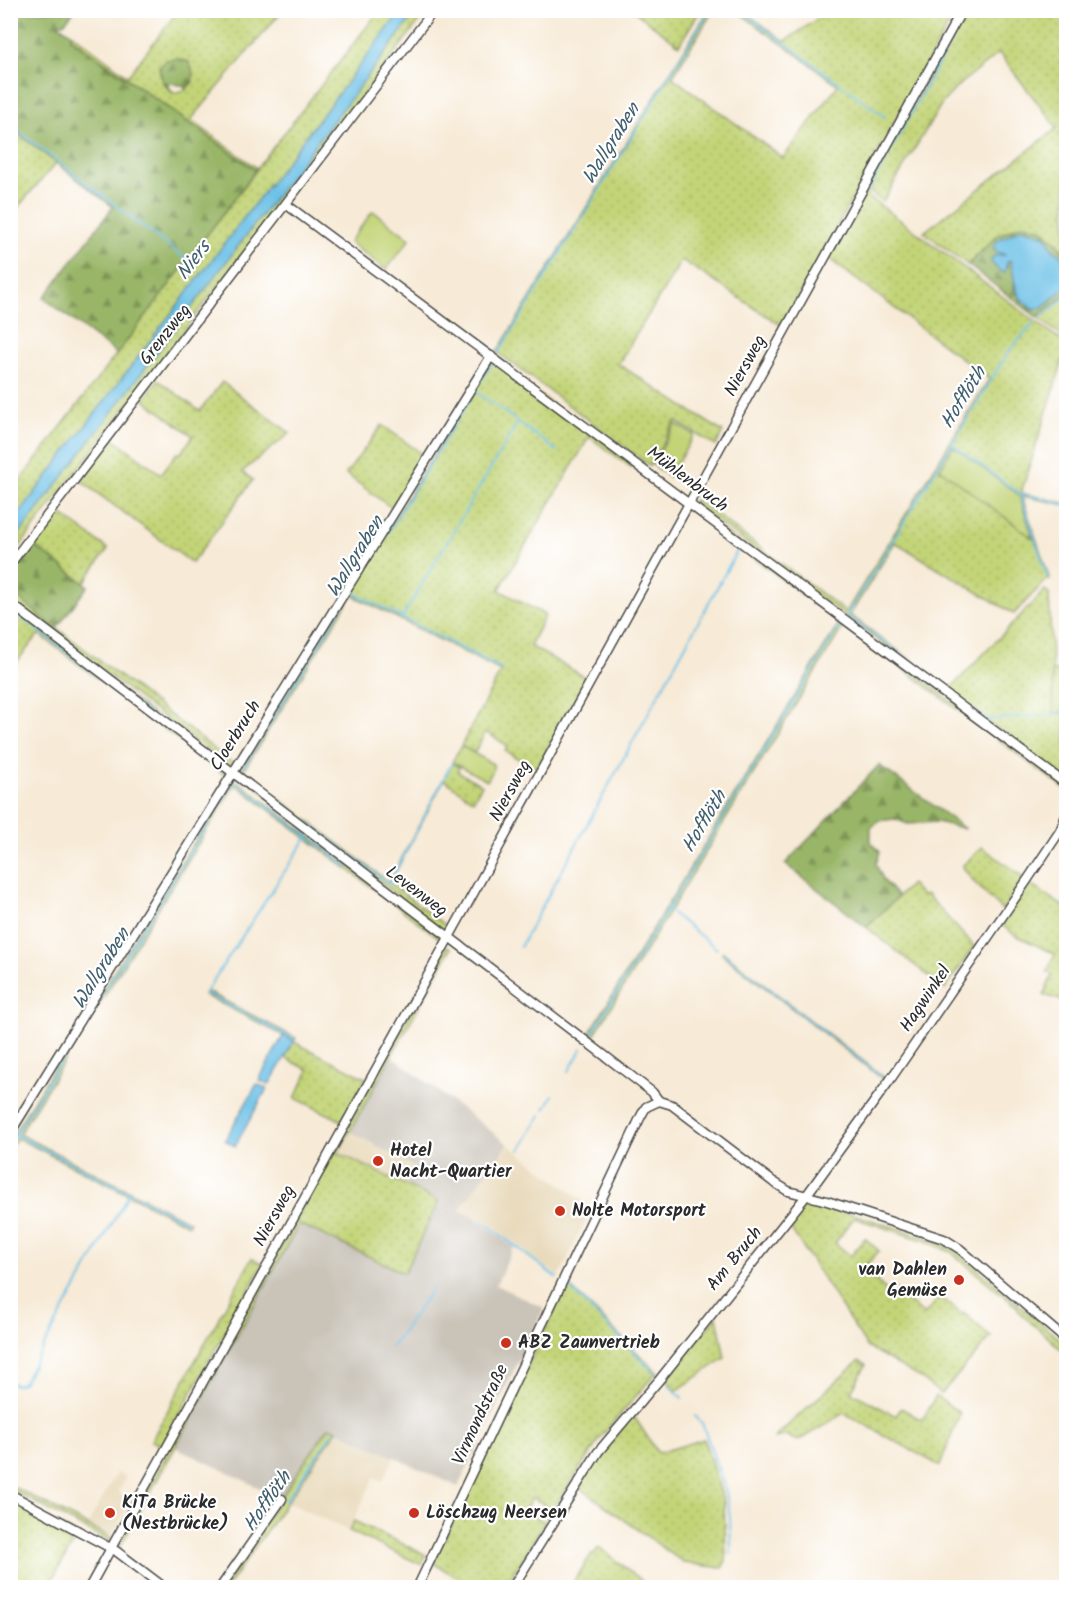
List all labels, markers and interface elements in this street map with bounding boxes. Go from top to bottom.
water label: Wallgraben [574,96,650,191]
water label: Niers [168,232,221,288]
street label: Grenzweg [133,298,199,372]
street label: Niersweg [717,330,775,402]
water label: Hofflöth [932,359,997,435]
street label: Mühlenbruch [640,439,734,521]
water label: Wallgraben [318,509,394,604]
street label: Cloerbruch [203,695,269,777]
street label: Niersweg [482,755,540,827]
water label: Hofflöth [674,783,737,860]
street label: Levenweg [379,859,453,925]
water label: Wallgraben [64,921,140,1016]
street label: Hagwinkel [893,959,960,1039]
place label: Hotel Nacht-Quartier [390,1137,513,1187]
marker: Hotel Nacht-Quartier [371,1154,385,1168]
street label: Niersweg [246,1180,304,1252]
place label: Nolte Motorsport [572,1197,707,1226]
marker: Nolte Motorsport [553,1204,567,1218]
street label: Am Bruch [700,1220,770,1298]
place label: van Dahlen Gemüse [858,1256,947,1306]
marker: van Dahlen Gemüse [952,1273,966,1287]
place label: ABZ Zaunvertrieb [518,1329,660,1358]
marker: ABZ Zaunvertrieb [499,1336,513,1350]
street label: Virmondstraße [445,1360,517,1470]
water label: Hofflöth [235,1463,302,1539]
place label: KiTa Brücke (Nestbrücke) [122,1489,229,1539]
place label: Löschzug Neersen [426,1499,567,1528]
marker: KiTa Brücke (Nestbrücke) [103,1506,117,1520]
marker: Löschzug Neersen [407,1506,421,1520]

